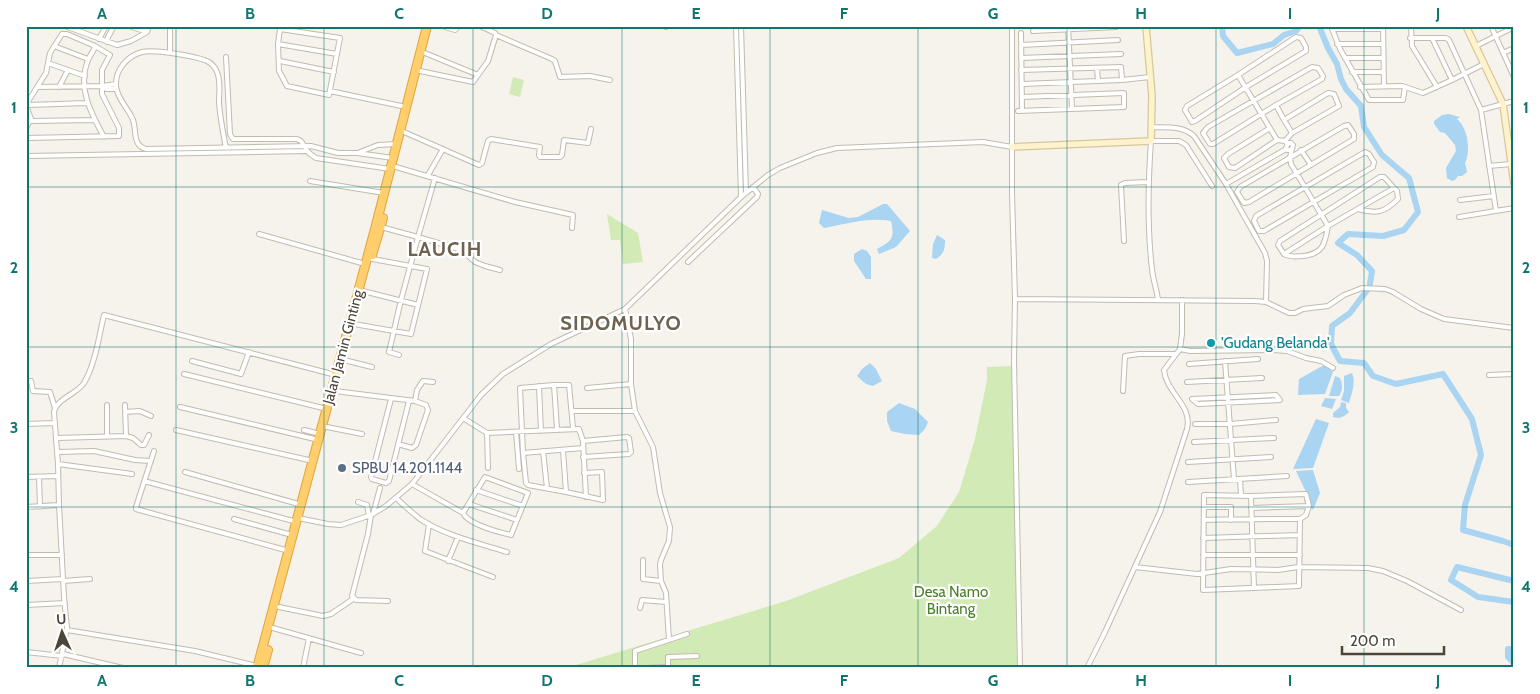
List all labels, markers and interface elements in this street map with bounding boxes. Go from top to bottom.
text: A [97,4,107,23]
text: B [245,4,255,23]
text: C [394,4,404,23]
text: D [541,4,553,23]
text: E [691,4,701,23]
text: F [840,4,849,23]
text: G [988,4,998,23]
text: H [1135,4,1147,23]
text: I [1288,4,1292,23]
text: J [1435,4,1440,23]
text: 1 [11,98,17,117]
text: 1 [1523,98,1529,117]
district label: LAUCIH [408,237,482,261]
text: 2 [10,258,18,277]
text: 2 [1522,258,1530,277]
street label: Jalan Jamin Ginting [319,287,367,407]
district label: SIDOMULYO [560,311,682,335]
place label: 'Gudang Belanda' [1221,334,1330,352]
marker: 'Gudang Belanda' [1205,337,1217,349]
text: 3 [10,418,18,437]
text: 3 [1522,418,1530,437]
place label: SPBU 14.201.1144 [352,459,463,477]
marker: SPBU 14.201.1144 [336,462,348,474]
text: 4 [9,577,19,596]
text: 4 [1521,577,1531,596]
park label: Desa Namo Bintang [914,583,988,618]
north arrow [38,606,88,656]
text: U [56,610,67,628]
scale bar [1342,624,1445,656]
text: 200 m [1350,632,1395,650]
text: A [97,671,107,690]
text: B [245,671,255,690]
text: C [394,671,404,690]
text: D [541,671,553,690]
text: E [691,671,701,690]
text: F [840,671,849,690]
text: G [988,671,998,690]
text: H [1135,671,1147,690]
text: I [1288,671,1292,690]
text: J [1435,671,1440,690]

